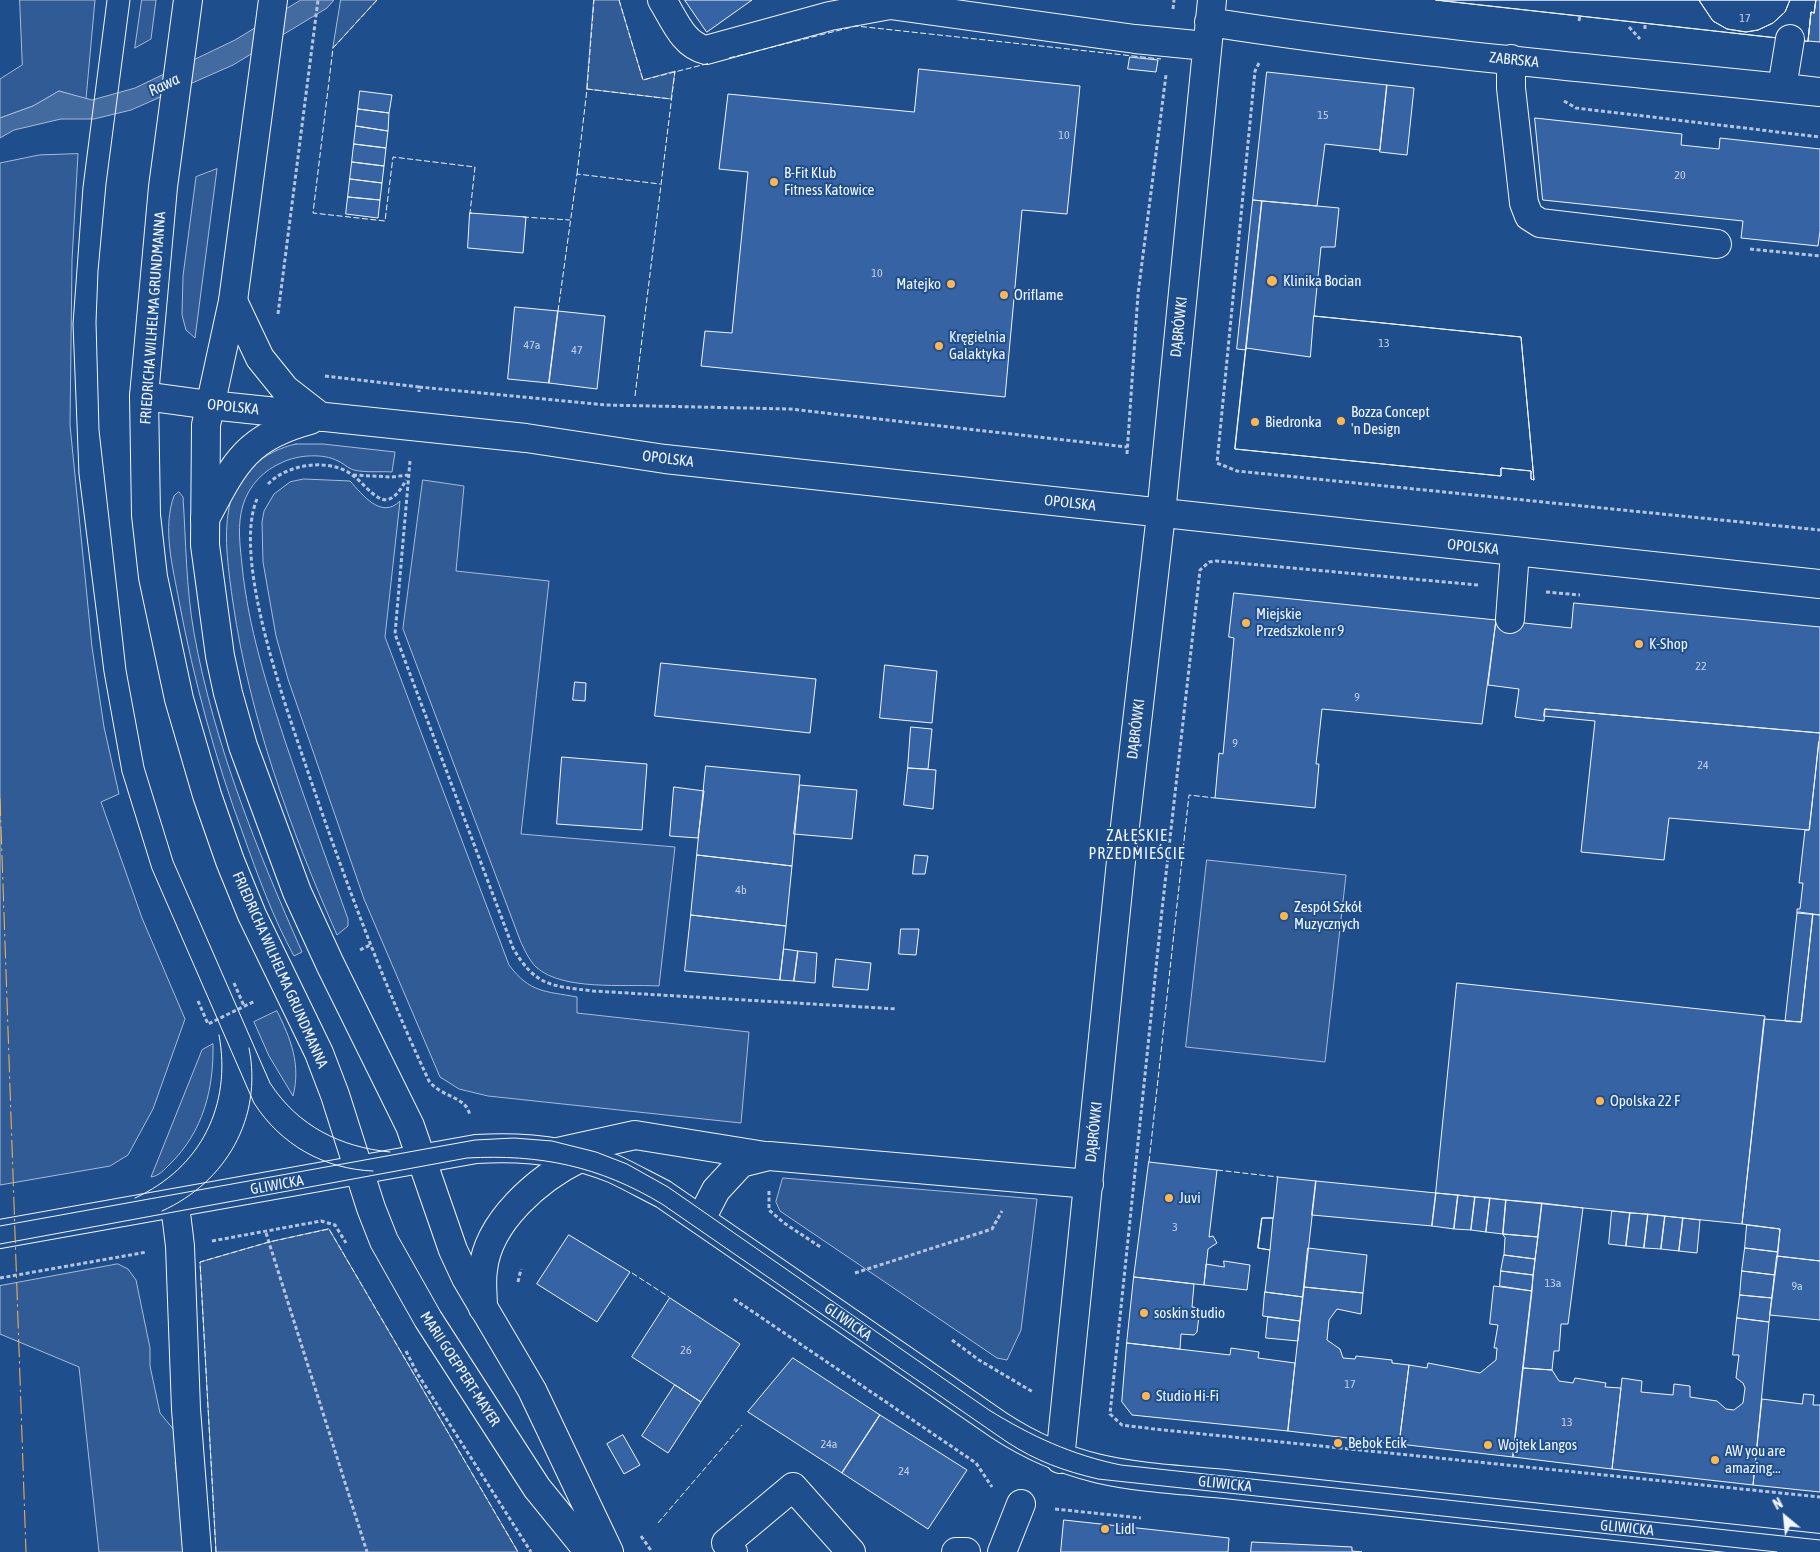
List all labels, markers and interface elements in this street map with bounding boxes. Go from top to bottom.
house number: 17 [1739,11,1751,25]
street label: ZABRSKA [1488,48,1540,72]
water label: Rawa [145,69,183,101]
house number: 15 [1317,108,1329,122]
house number: 10 [1058,128,1070,142]
place label: B-Fit Klub Fitness Katowice [784,164,874,199]
house number: 20 [1674,168,1686,182]
marker: B-Fit Klub Fitness Katowice [768,176,780,188]
street label: FRIEDRICHA WILHELMA GRUNDMANNA [137,211,169,425]
house number: 10 [871,266,883,280]
place label: Klinika Bocian [1283,272,1362,290]
marker: Klinika Bocian [1265,274,1279,288]
place label: Matejko [896,275,941,293]
marker: Matejko [945,278,957,290]
place label: Oriflame [1014,286,1063,304]
marker: Oriflame [998,289,1010,301]
street label: DĄBRÓWKI [1167,296,1191,358]
place label: Kręgielnia Galaktyka [949,328,1006,363]
house number: 13 [1378,336,1390,350]
house number: 47a [524,338,540,352]
marker: Kręgielnia Galaktyka [933,340,945,352]
house number: 47 [571,343,583,357]
street label: OPOLSKA [206,395,260,419]
place label: Bozza Concept 'n Design [1351,403,1430,438]
place label: Biedronka [1265,413,1322,431]
marker: Bozza Concept 'n Design [1335,415,1347,427]
marker: Biedronka [1249,416,1261,428]
street label: OPOLSKA [641,447,695,471]
street label: OPOLSKA [1043,491,1097,515]
street label: OPOLSKA [1446,535,1500,559]
place label: Miejskie Przedszkole nr 9 [1256,605,1344,640]
marker: Miejskie Przedszkole nr 9 [1240,617,1252,629]
place label: K-Shop [1649,635,1688,653]
marker: K-Shop [1633,638,1645,650]
house number: 22 [1695,659,1707,673]
house number: 9 [1354,690,1360,704]
street label: DĄBRÓWKI [1123,698,1149,760]
house number: 9 [1232,736,1238,750]
house number: 24 [1697,758,1709,772]
district label: ZAŁĘSKIE PRZEDMIEŚCIE [1087,826,1187,864]
street label: FRIEDRICHA WILHELMA GRUNDMANNA [228,869,332,1071]
house number: 4b [735,883,747,897]
place label: Zespół Szkół Muzycznych [1294,898,1362,933]
marker: Zespół Szkół Muzycznych [1278,910,1290,922]
place label: Opolska 22 F [1610,1092,1680,1110]
marker: Opolska 22 F [1594,1095,1606,1107]
street label: DĄBRÓWKI [1082,1101,1106,1163]
street label: GLIWICKA [249,1171,305,1199]
place label: Juvi [1179,1189,1201,1207]
marker: Juvi [1163,1192,1175,1204]
house number: 3 [1172,1220,1178,1234]
house number: 13a [1545,1276,1561,1290]
house number: 9a [1791,1279,1803,1293]
street label: GLIWICKA [821,1299,875,1345]
place label: soskin studio [1154,1304,1225,1322]
marker: soskin studio [1138,1307,1150,1319]
street label: MARII GOEPPERT-MAYER [416,1308,504,1430]
house number: 26 [680,1343,692,1357]
house number: 17 [1344,1377,1356,1391]
place label: Studio Hi-Fi [1156,1387,1219,1405]
marker: Studio Hi-Fi [1140,1390,1152,1402]
house number: 13 [1561,1415,1573,1429]
place label: Bebok Ecik [1348,1434,1407,1452]
place label: Wojtek Langos [1498,1436,1577,1454]
house number: 24a [821,1437,837,1451]
marker: Bebok Ecik [1332,1437,1344,1449]
marker: Wojtek Langos [1482,1439,1494,1451]
place label: AW you are amazing… [1725,1442,1786,1477]
marker: AW you are amazing… [1709,1454,1721,1466]
house number: 24 [898,1464,910,1478]
street label: GLIWICKA [1197,1472,1253,1496]
north arrow [1760,1492,1810,1542]
text: N [1771,1495,1785,1513]
street label: GLIWICKA [1599,1516,1655,1540]
place label: Lidl [1115,1520,1135,1538]
marker: Lidl [1099,1523,1111,1535]

